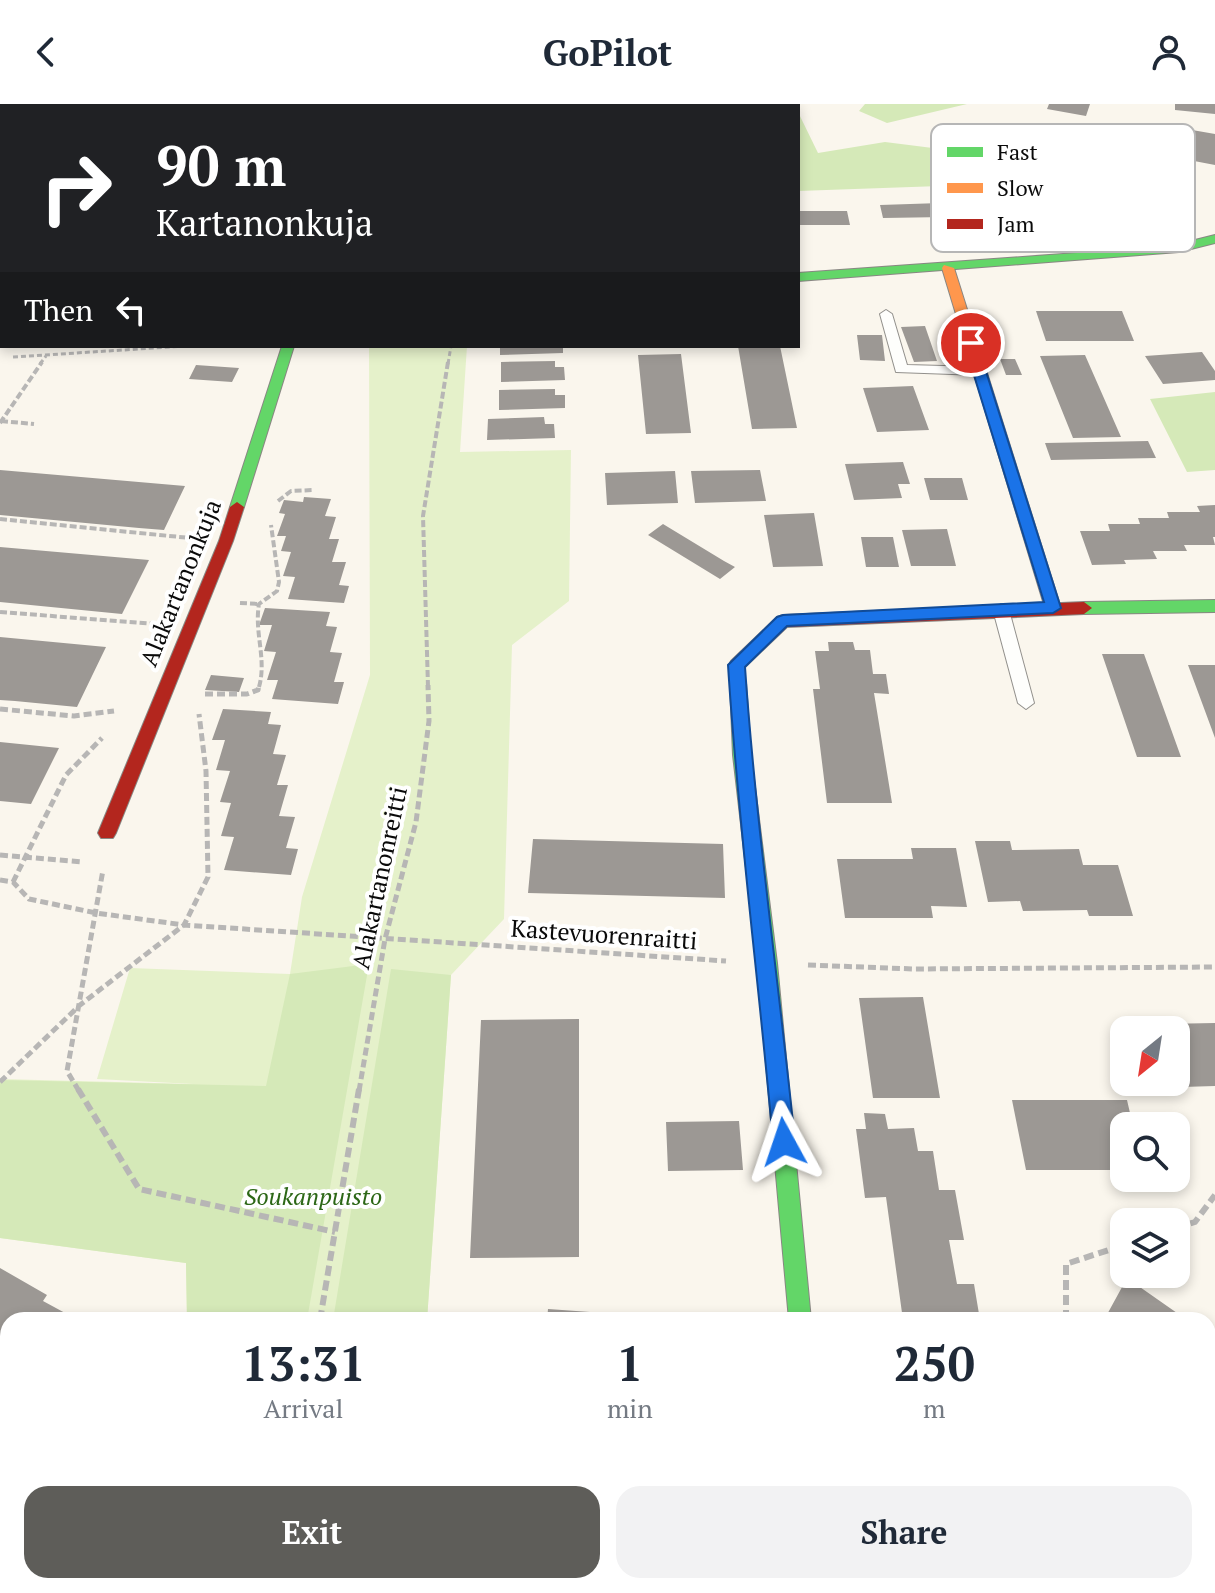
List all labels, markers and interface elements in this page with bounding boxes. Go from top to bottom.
text: GoPilot [543,29,672,76]
icon: back [24,30,68,74]
icon: person [1147,30,1191,74]
legend [931,124,1195,252]
text: 90 m [156,128,286,202]
icon: right [24,136,128,240]
text: Fast [997,137,1038,166]
text: Slow [997,173,1044,202]
text: Kartanonkuja [156,199,373,246]
text: Jam [997,209,1035,238]
icon: left [109,288,153,332]
text: Then [24,290,93,330]
pin [937,309,1005,377]
icon: arrive [949,321,993,365]
street label: Alakartanonkuja [132,494,228,671]
street label: Alakartanonreitti [344,784,414,972]
street label: Kastevuorenraitti [510,912,698,956]
north arrow [1110,1016,1190,1096]
map controls [1110,1016,1190,1288]
position arrow [742,1100,826,1184]
button: search [1110,1112,1190,1192]
park label: Soukanpuisto [244,1180,382,1212]
button: layers [1110,1208,1190,1288]
text: 13:31 [241,1331,366,1395]
text: 1 [616,1331,643,1395]
text: 250 [894,1331,975,1395]
text: Arrival [264,1391,343,1425]
text: min [607,1391,653,1425]
text: m [923,1391,946,1425]
button: Exit [24,1486,600,1578]
button: Share [616,1486,1192,1578]

